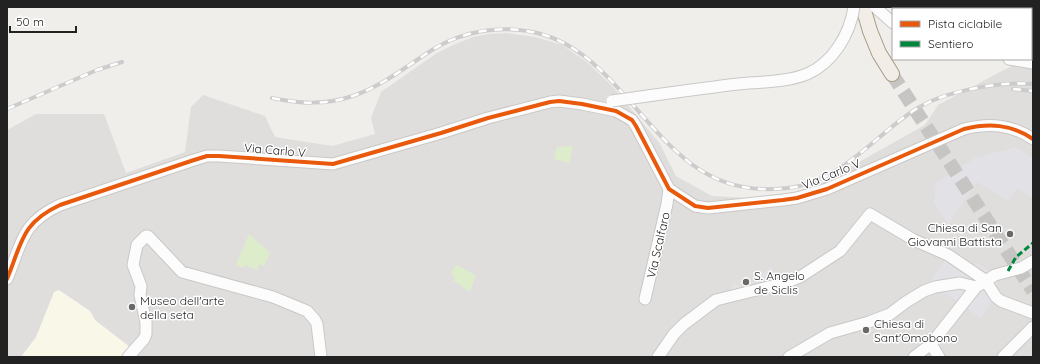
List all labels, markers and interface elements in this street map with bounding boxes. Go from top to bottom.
scale bar [10,8,76,34]
legend [892,8,1032,60]
text: 50 m [16,14,44,29]
text: Pista ciclabile [928,16,1002,31]
text: Sentiero [928,36,973,51]
street label: Via Carlo V [243,140,307,160]
street label: Via Carlo V [799,155,863,193]
street label: Via Scalfaro [643,211,673,279]
place label: Chiesa di San Giovanni Battista [908,220,1002,249]
marker: Chiesa di San Giovanni Battista [1005,229,1015,239]
place label: S. Angelo de Siclis [754,268,805,297]
marker: S. Angelo de Siclis [741,277,751,287]
place label: Museo dell'arte della seta [140,293,224,322]
marker: Museo dell'arte della seta [127,302,137,312]
place label: Chiesa di Sant'Omobono [874,316,957,345]
marker: Chiesa di Sant'Omobono [861,325,871,335]

